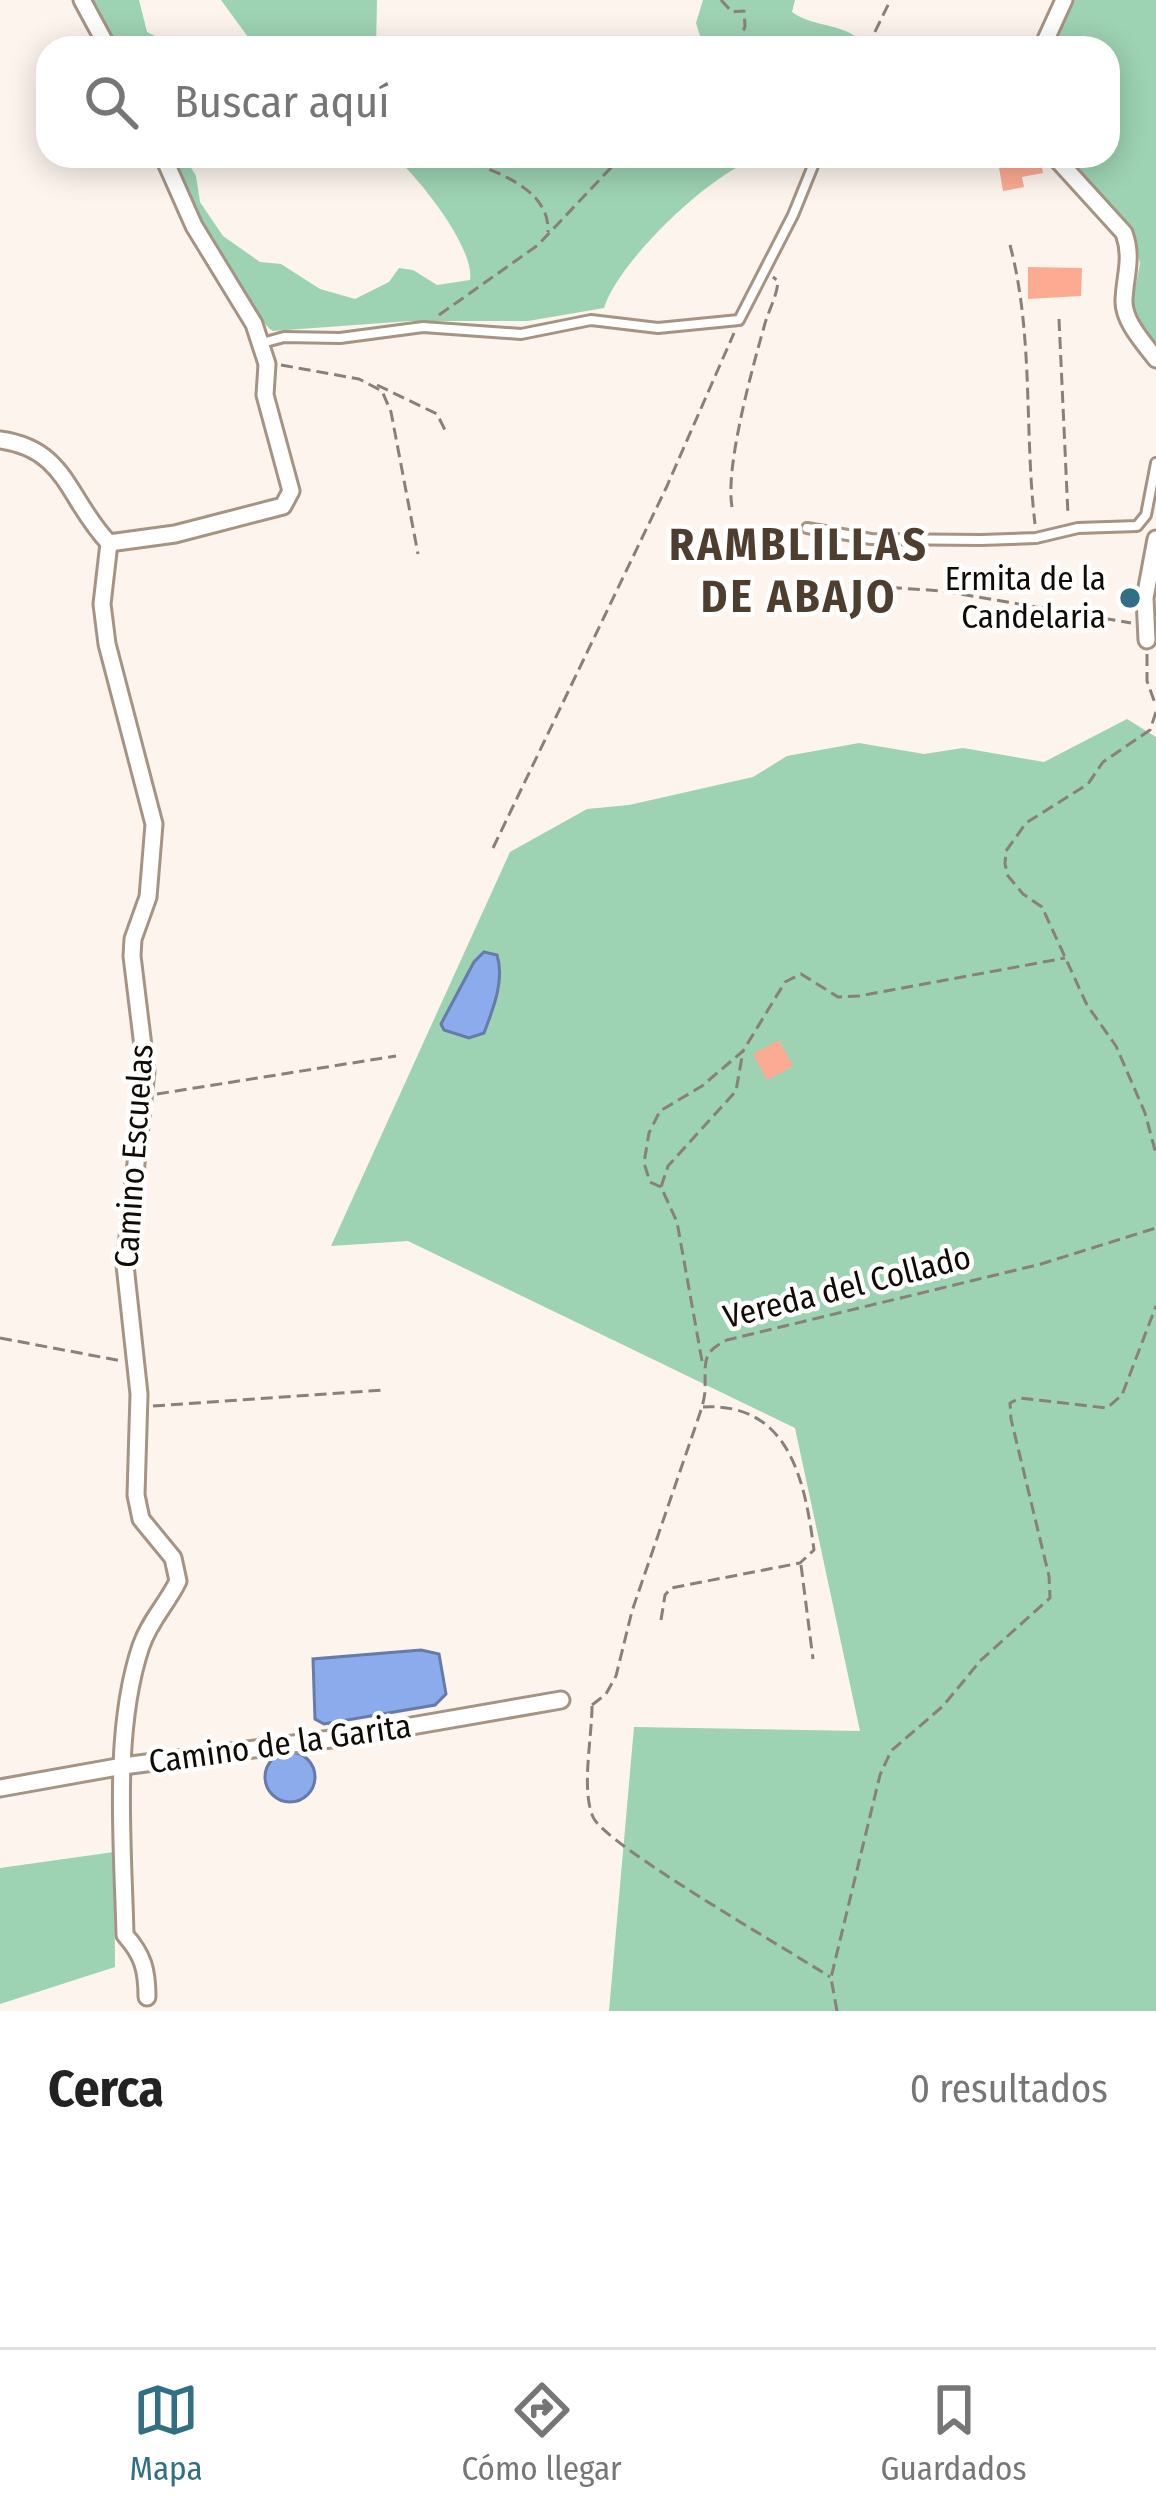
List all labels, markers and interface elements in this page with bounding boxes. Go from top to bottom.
search box [36,36,1120,168]
icon: search [78,69,144,135]
text: Buscar aquí [174,75,390,129]
district label: RAMBLILLAS DE ABAJO [669,518,929,624]
place label: Ermita de la Candelaria [945,559,1106,637]
marker: Ermita de la Candelaria [1117,585,1143,611]
street label: Camino Escuelas [106,1043,162,1269]
street label: Vereda del Collado [719,1237,975,1337]
street label: Camino de la Garita [146,1706,414,1782]
text: Cerca [48,2058,164,2120]
text: 0 resultados [910,2066,1108,2112]
tab: Mapa [129,2377,203,2489]
tab: Cómo llegar [462,2377,622,2489]
tab: Guardados [881,2377,1027,2489]

